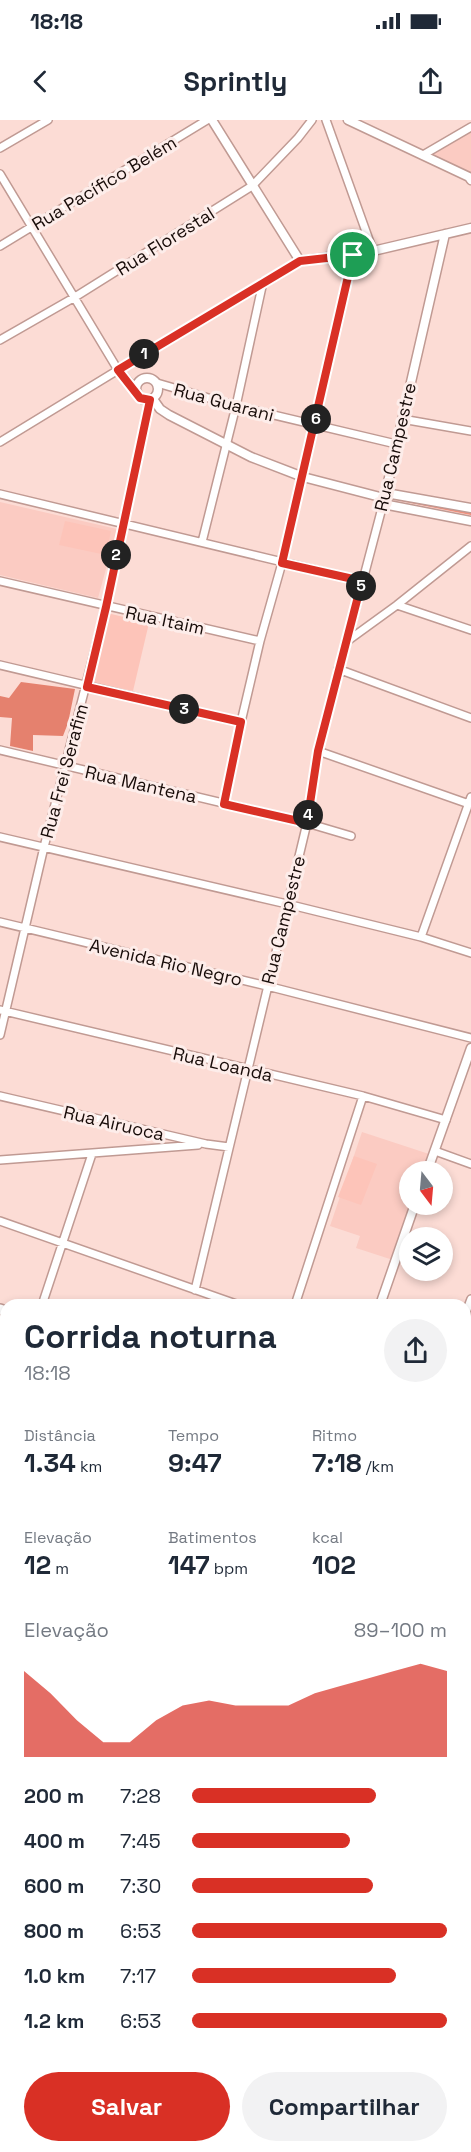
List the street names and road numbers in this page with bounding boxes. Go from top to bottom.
street label: Rua Pacífico Belém [27,131,181,235]
street label: Rua Florestal [111,202,219,280]
street label: Rua Guarani [171,378,277,426]
street label: Rua Campestre [369,380,421,514]
street label: Rua Itaim [123,600,207,640]
street label: Rua Frei Serafim [35,701,93,841]
street label: Rua Mantena [83,760,199,808]
street label: Rua Campestre [256,853,310,987]
street label: Avenida Rio Negro [87,933,245,991]
street label: Rua Loanda [171,1041,275,1087]
street label: Rua Airuoca [61,1100,167,1146]

